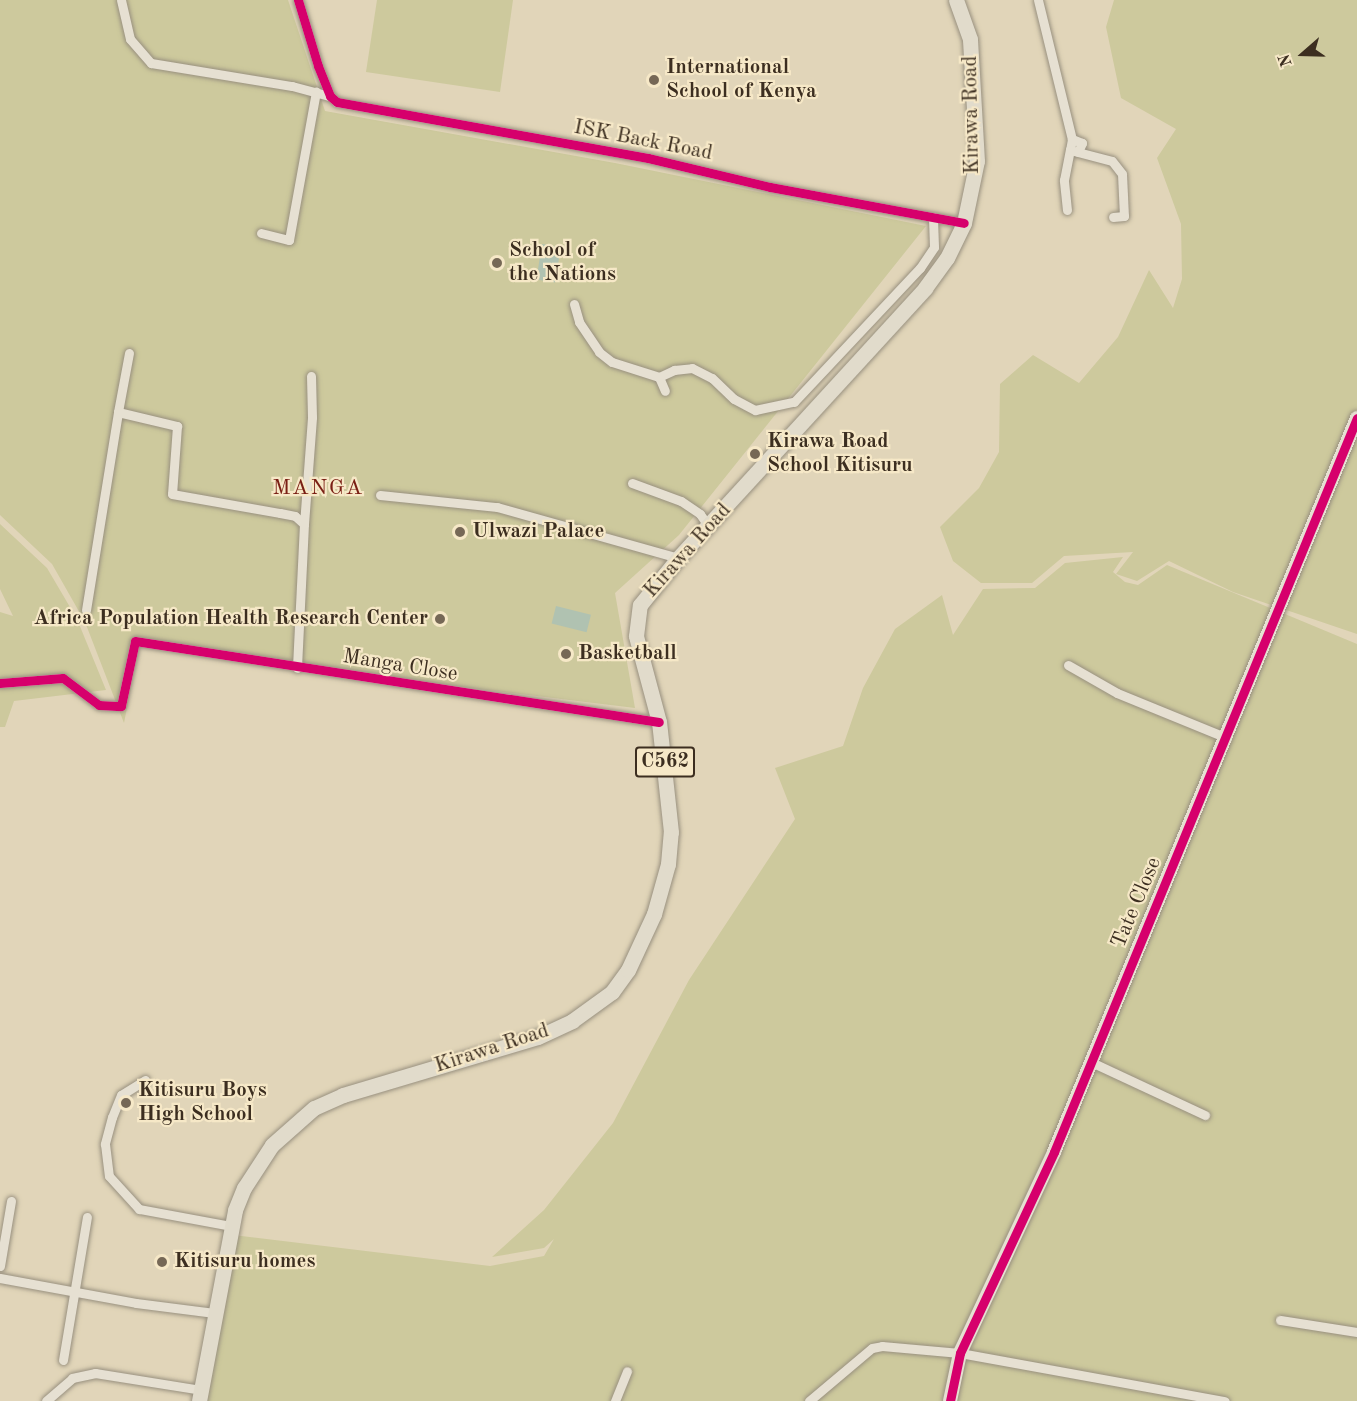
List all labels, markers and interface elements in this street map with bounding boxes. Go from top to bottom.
north arrow [1273,24,1333,84]
text: N [1276,52,1296,69]
place label: International School of Kenya [666,55,817,105]
street label: Kirawa Road [958,55,986,175]
marker: International School of Kenya [647,73,661,87]
street label: ISK Back Road [572,115,714,167]
place label: School of the Nations [509,238,616,288]
marker: School of the Nations [490,256,504,270]
place label: Kirawa Road School Kitisuru [767,429,913,479]
marker: Kirawa Road School Kitisuru [748,447,762,461]
district label: MANGA [272,476,364,502]
street label: Kirawa Road [639,498,737,604]
place label: Ulwazi Palace [472,519,604,545]
marker: Ulwazi Palace [453,525,467,539]
place label: Africa Population Health Research Center [34,606,428,632]
marker: Africa Population Health Research Center [433,612,447,626]
place label: Basketball [578,641,677,667]
street label: Manga Close [341,644,459,688]
marker: Basketball [559,647,573,661]
road number: C562 [635,745,695,779]
street label: Tate Close [1107,854,1167,952]
street label: Kirawa Road [432,1019,552,1079]
place label: Kitisuru Boys High School [138,1078,267,1128]
marker: Kitisuru Boys High School [119,1096,133,1110]
place label: Kitisuru homes [174,1249,315,1275]
marker: Kitisuru homes [155,1255,169,1269]

